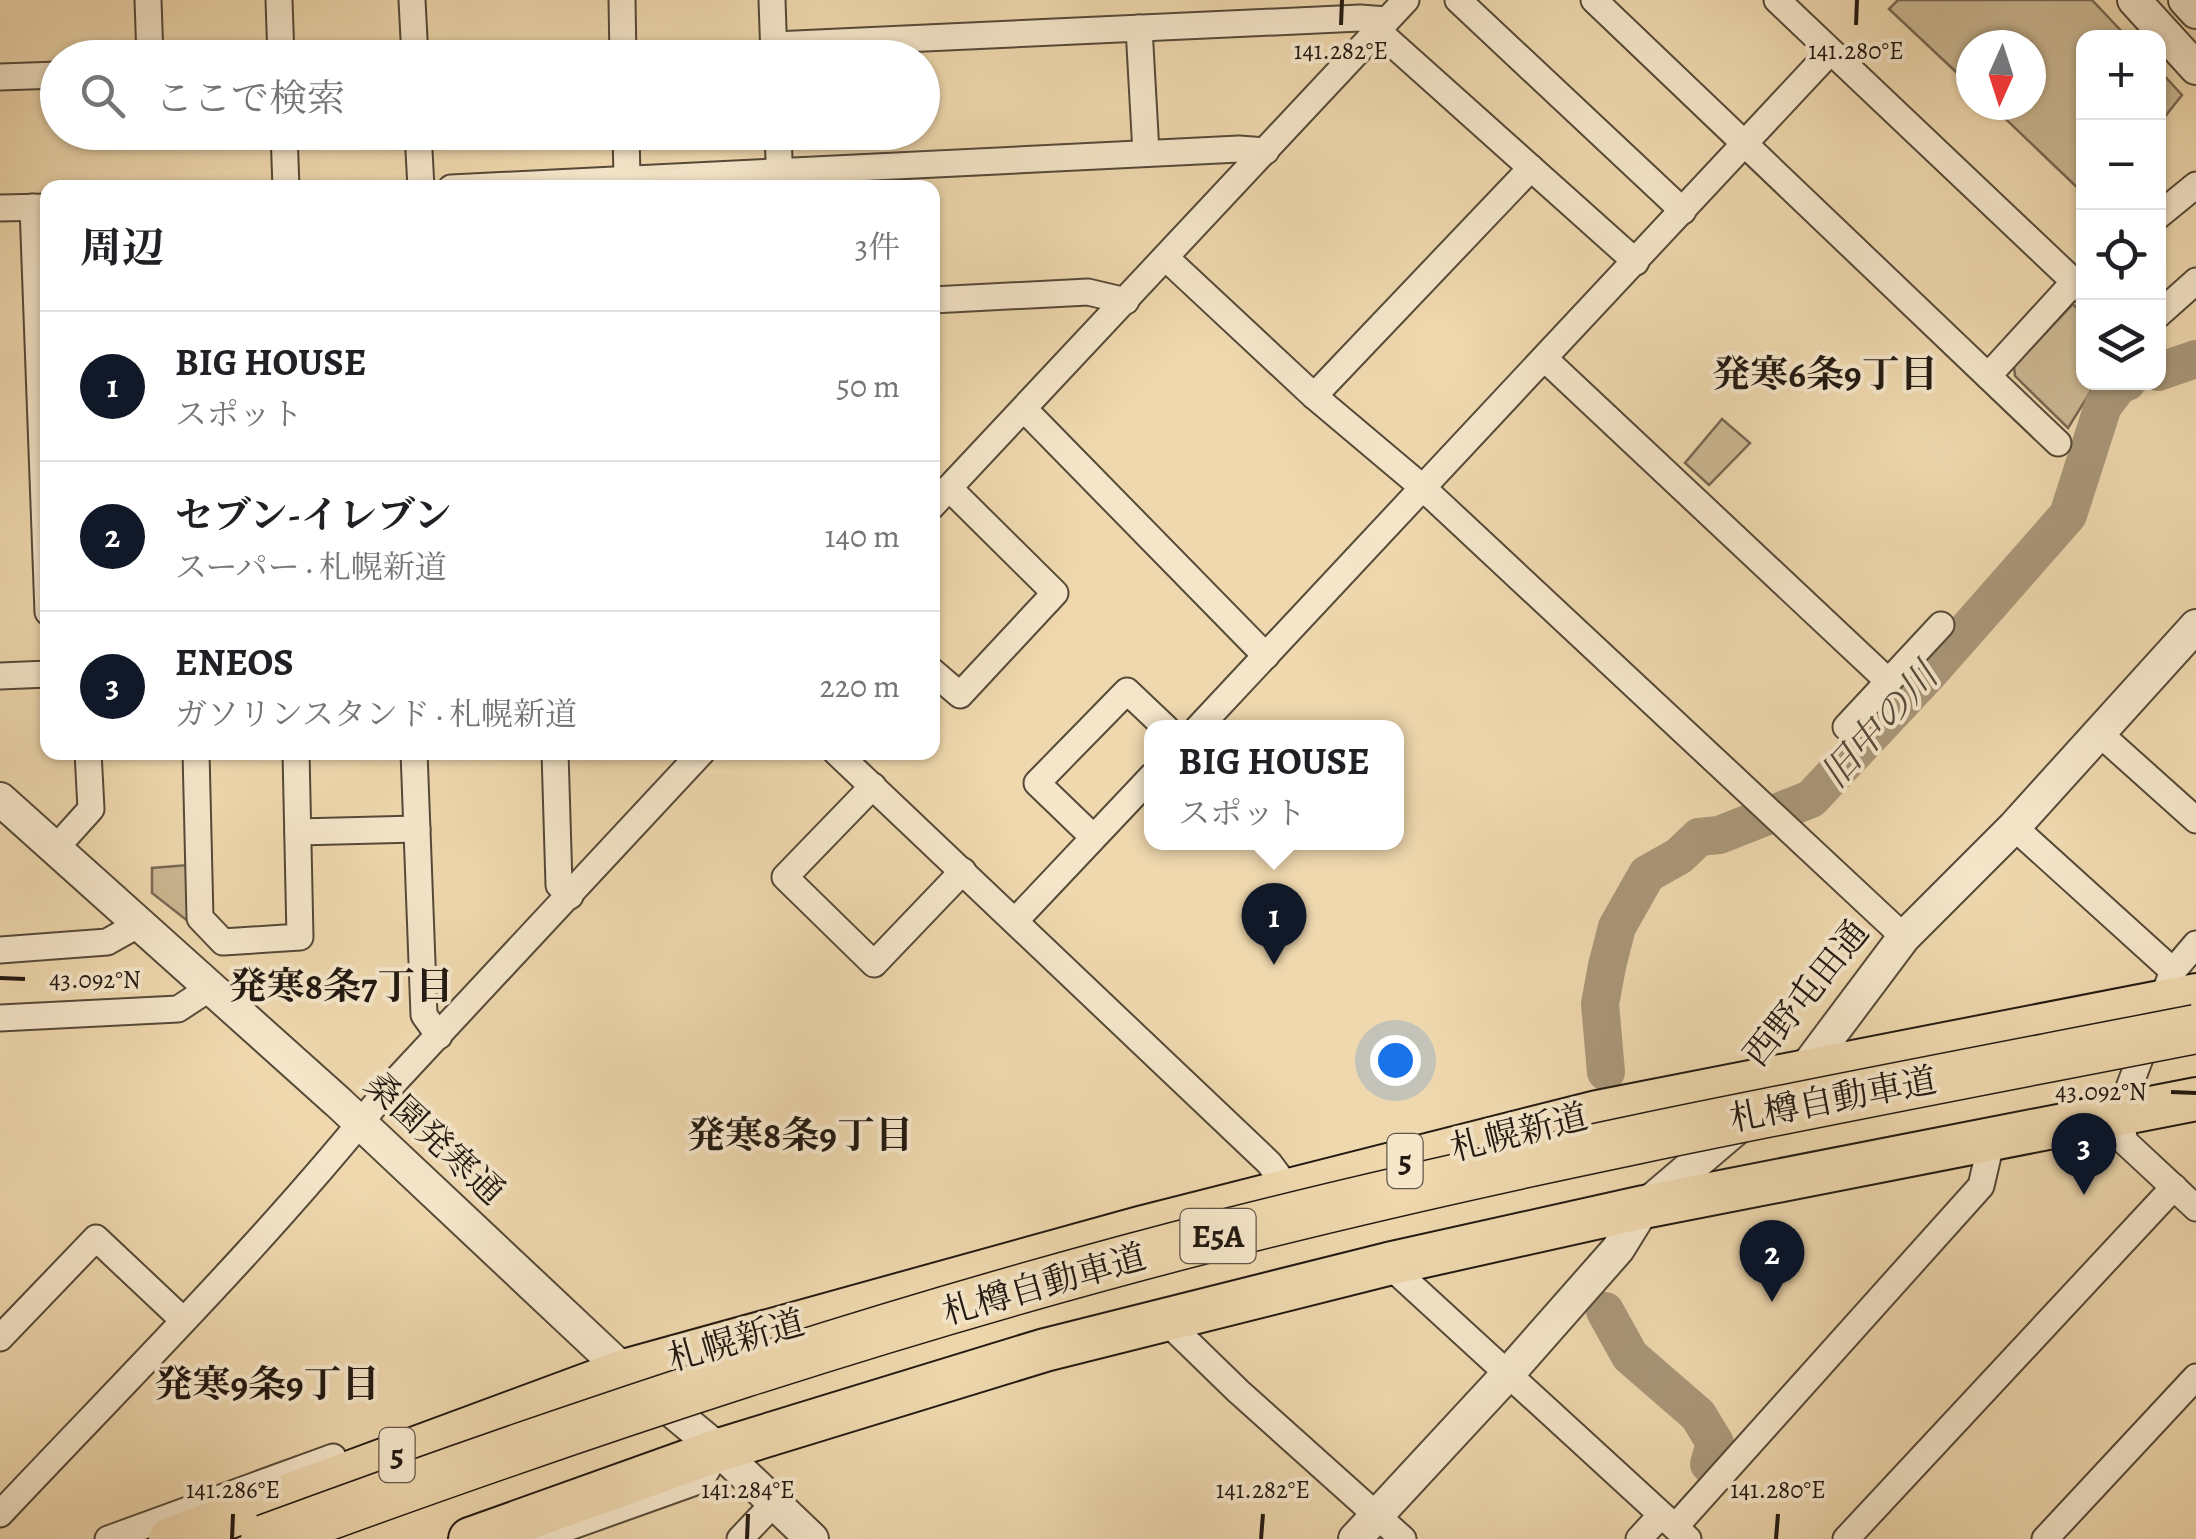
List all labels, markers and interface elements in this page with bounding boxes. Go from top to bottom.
north arrow [1956,30,2046,120]
map controls [2076,30,2166,390]
button: + [2076,30,2166,120]
text: 141.282°E [1294,34,1388,68]
text: 141.280°E [1808,34,1904,68]
search box [40,40,940,150]
icon: search [75,68,130,123]
text: ここで検索 [155,72,345,124]
button: − [2076,120,2166,210]
button: locate [2076,210,2166,300]
text: 周辺 [80,219,164,276]
text: 3件 [855,225,900,269]
button: layers [2076,300,2166,390]
text: BIG HOUSE [175,336,366,388]
district label: 発寒6条9丁目 [1712,348,1938,400]
text: 1 [107,364,118,408]
text: 50 m [836,364,900,408]
text: スポット [175,392,303,436]
text: セブン-イレブン [175,489,451,541]
text: 2 [105,514,120,558]
text: 140 m [825,514,900,558]
text: スーパー · 札幌新道 [175,545,447,589]
text: ENEOS [175,636,294,688]
water label: 旧中の川 [1809,648,1952,799]
text: 3 [106,664,119,708]
text: 220 m [820,664,900,708]
text: ガソリンスタンド · 札幌新道 [175,692,577,736]
popup [1144,720,1404,850]
text: BIG HOUSE [1178,735,1370,787]
text: スポット [1178,791,1306,835]
pin: 1 [1242,882,1306,965]
street label: 西野屯田通 [1732,910,1880,1076]
district label: 発寒8条7丁目 [229,960,453,1012]
text: 43.092°N [49,963,141,997]
your location [1370,1035,1421,1086]
street label: 札樽自動車道 [1725,1055,1941,1143]
street label: 桑園発寒通 [355,1061,515,1215]
text: 43.092°N [2055,1075,2147,1109]
street label: 札幌新道 [1445,1092,1593,1172]
district label: 発寒8条9丁目 [687,1109,913,1161]
pin: 3 [2052,1112,2116,1195]
road number: 5 [1388,1134,1422,1188]
road number: E5A [1180,1209,1256,1263]
pin: 2 [1740,1220,1804,1302]
street label: 札樽自動車道 [936,1232,1152,1336]
street label: 札幌新道 [662,1298,810,1382]
district label: 発寒9条9丁目 [154,1358,380,1410]
road number: 5 [380,1428,414,1482]
text: 141.286°E [186,1473,280,1507]
text: 141.284°E [701,1473,795,1507]
text: 141.282°E [1216,1473,1310,1507]
text: 141.280°E [1730,1473,1826,1507]

